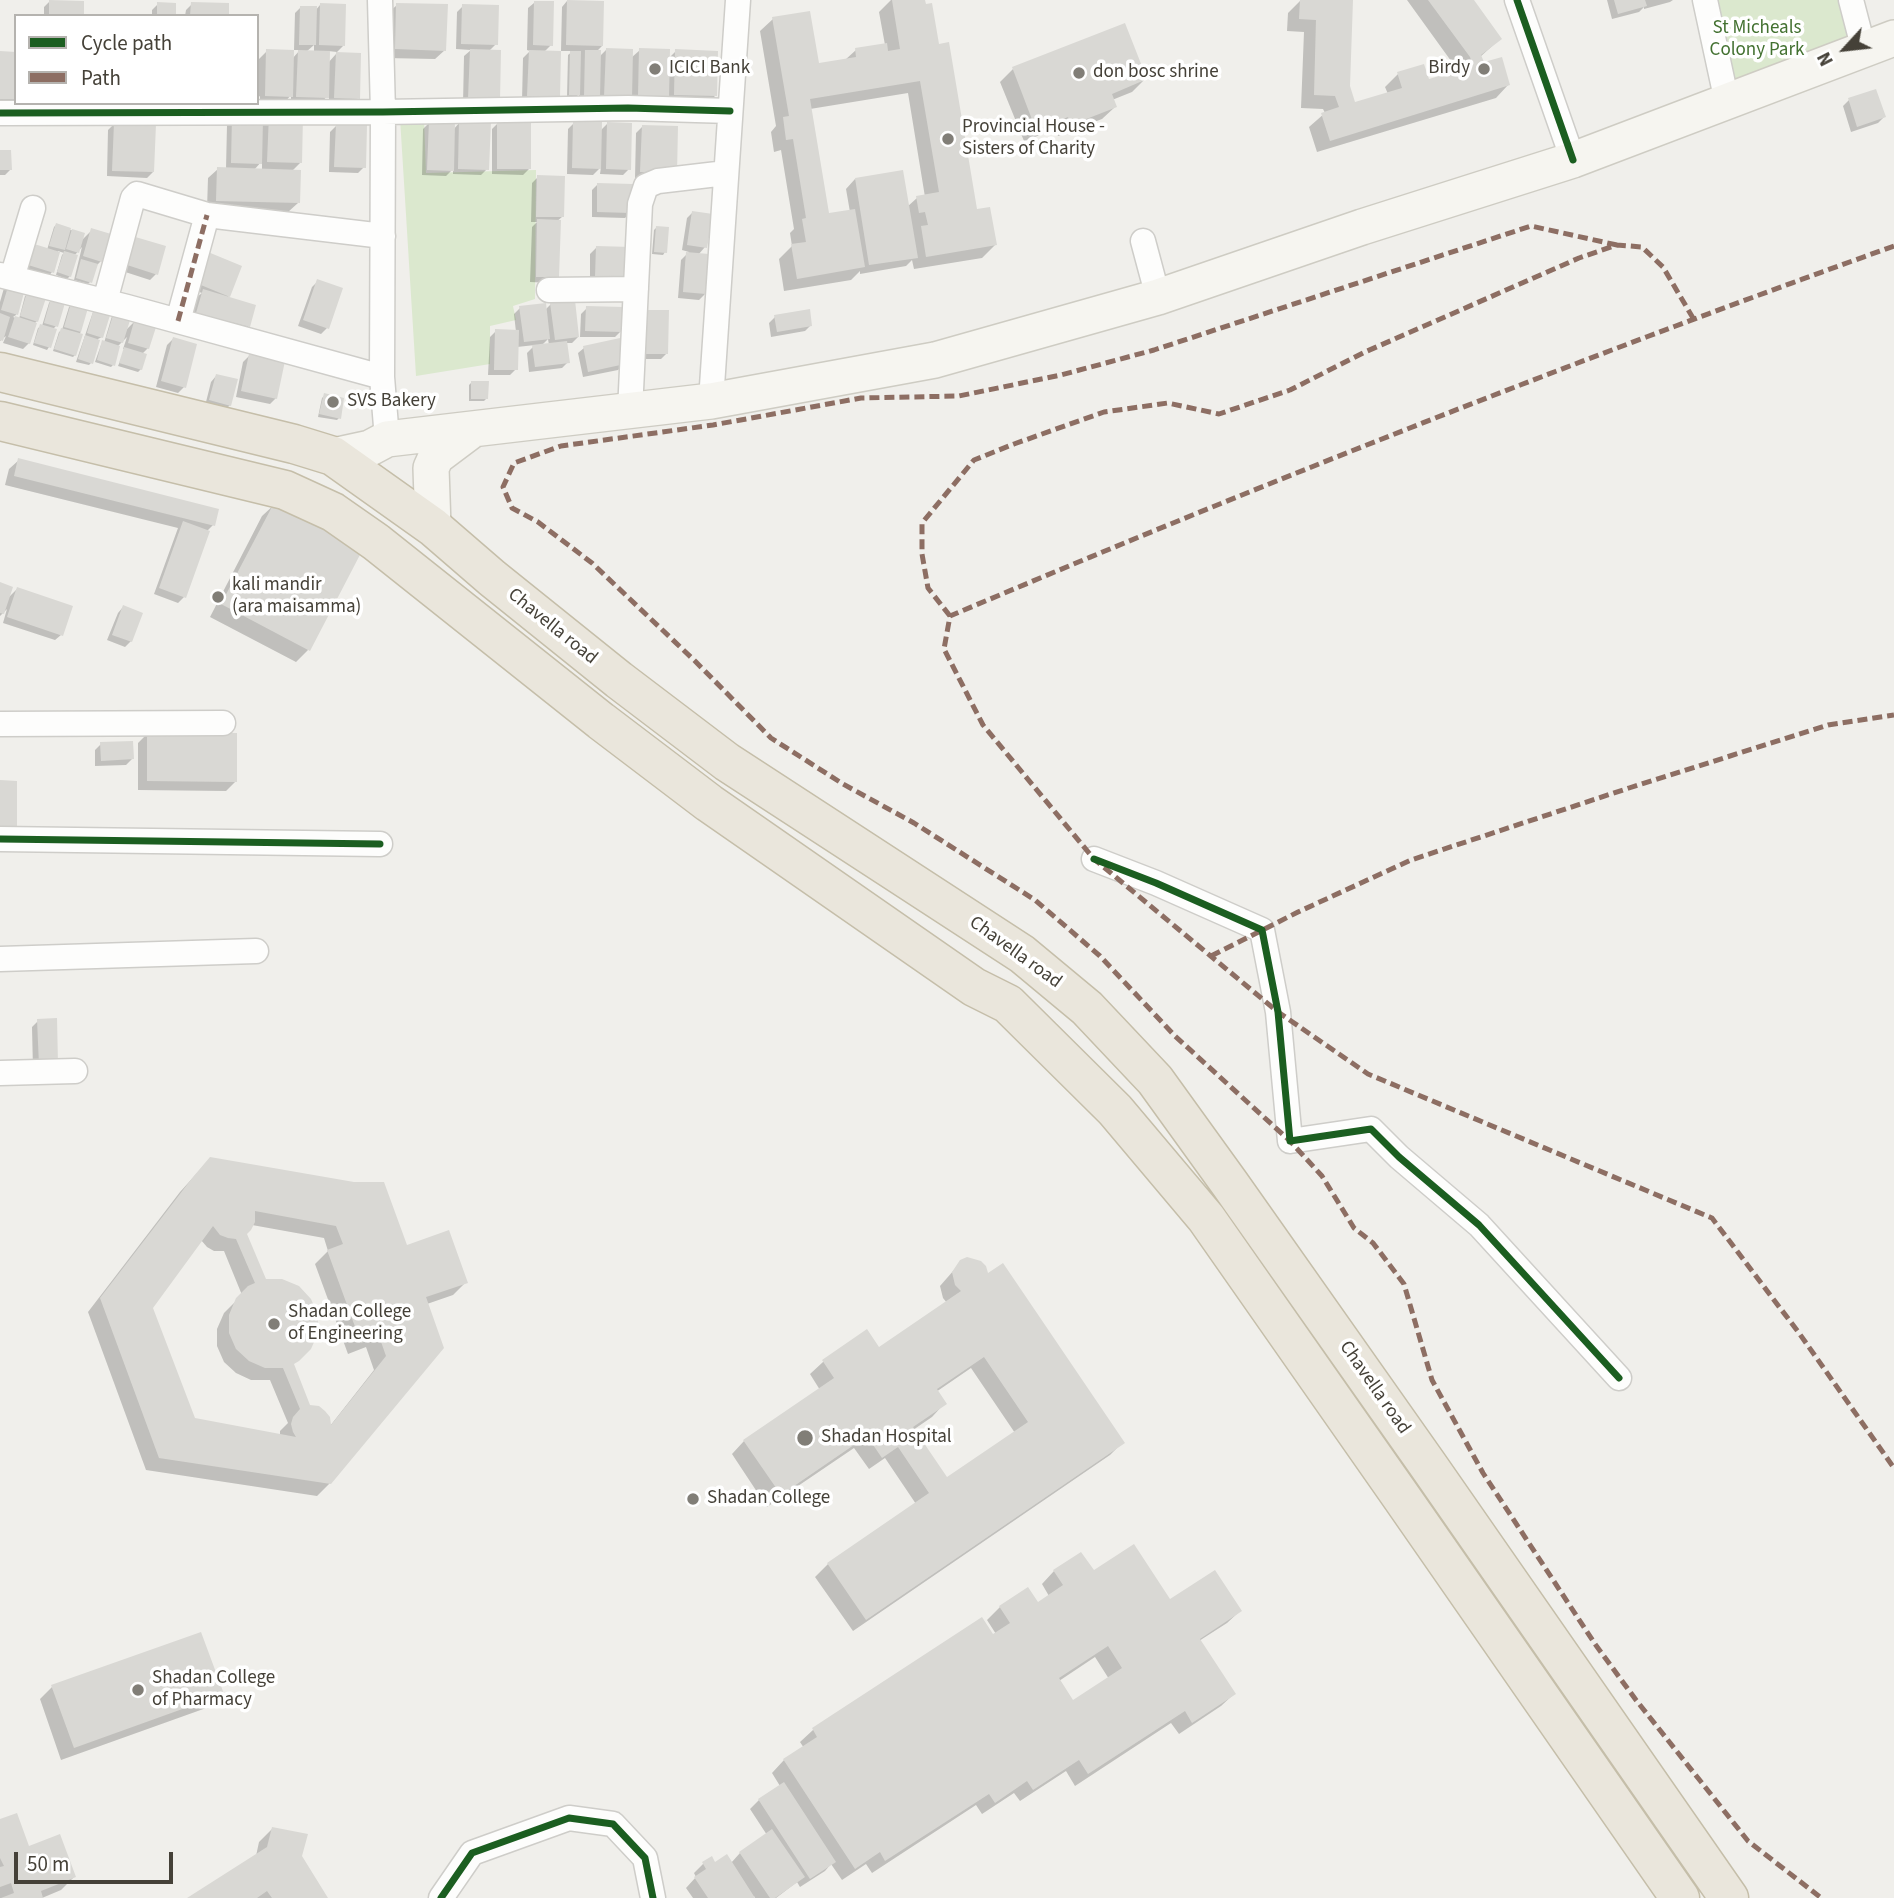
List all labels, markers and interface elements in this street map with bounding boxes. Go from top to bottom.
legend [14,14,259,105]
north arrow [1810,14,1880,84]
park label: St Micheals Colony Park [1710,18,1804,62]
text: Cycle path [81,28,172,58]
text: N [1811,47,1841,71]
place label: ICICI Bank [669,58,750,80]
place label: Birdy [1428,58,1470,80]
marker: ICICI Bank [647,61,663,77]
marker: Birdy [1476,61,1492,77]
place label: don bosc shrine [1093,62,1219,84]
text: Path [81,63,121,93]
marker: don bosc shrine [1071,65,1087,81]
place label: Provincial House - Sisters of Charity [962,117,1105,161]
marker: Provincial House - Sisters of Charity [940,131,956,147]
place label: SVS Bakery [347,391,436,413]
marker: SVS Bakery [325,394,341,410]
place label: kali mandir (ara maisamma) [232,575,361,619]
street label: Chavella road [503,584,601,670]
marker: kali mandir (ara maisamma) [210,589,226,605]
street label: Chavella road [964,912,1066,994]
place label: Shadan College of Engineering [288,1302,411,1346]
marker: Shadan College of Engineering [266,1316,282,1332]
street label: Chavella road [1334,1337,1414,1439]
place label: Shadan Hospital [821,1427,952,1449]
marker: Shadan Hospital [795,1428,815,1448]
place label: Shadan College [707,1488,830,1510]
marker: Shadan College [685,1491,701,1507]
place label: Shadan College of Pharmacy [152,1668,275,1712]
marker: Shadan College of Pharmacy [130,1682,146,1698]
scale bar [18,1839,177,1883]
text: 50 m [27,1849,69,1879]

